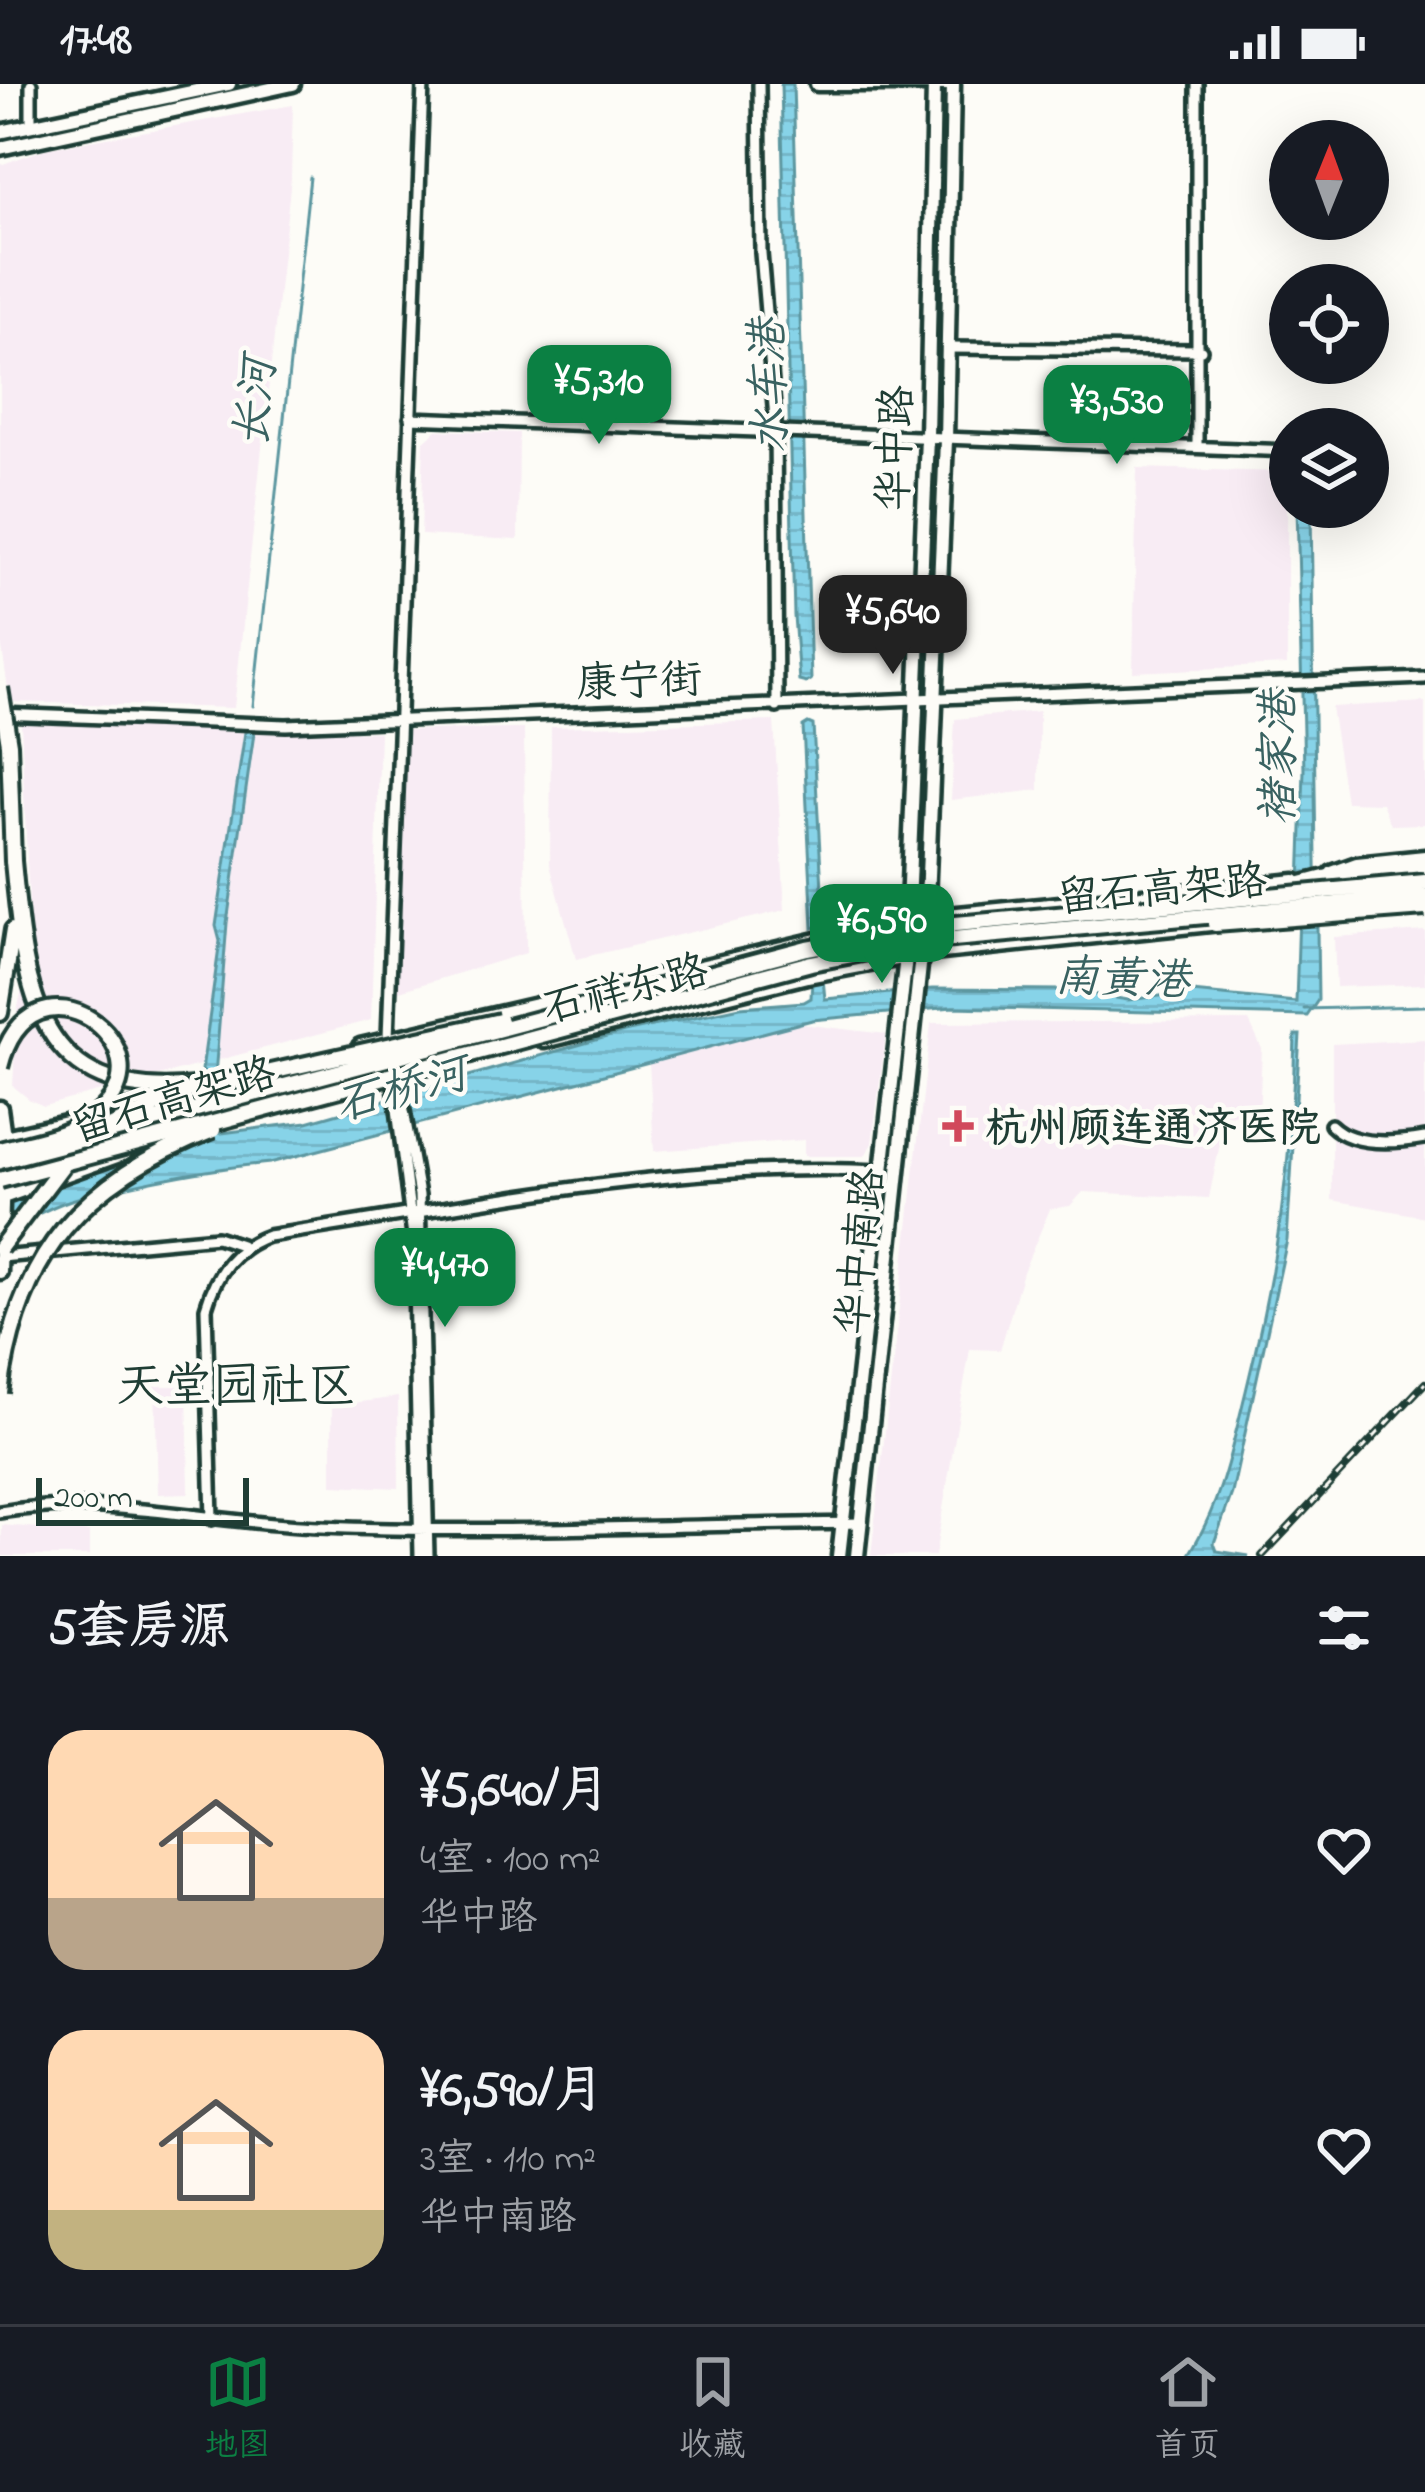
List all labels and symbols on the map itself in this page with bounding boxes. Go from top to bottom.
north arrow [1269,120,1389,240]
water label: 水车港 [737,313,807,454]
pin: ¥5,310 [501,345,697,447]
water label: 长河 [220,347,296,451]
pin: ¥3,530 [1019,365,1215,467]
street label: 华中路 [865,384,930,512]
pin: ¥5,640 [795,575,991,677]
street label: 康宁街 [575,651,703,716]
water label: 褚家港 [1248,687,1314,826]
street label: 留石高架路 [1055,852,1270,931]
pin: ¥6,590 [784,884,980,986]
street label: 石祥东路 [537,941,715,1041]
water label: 南黄港 [1053,946,1194,1016]
water label: 石桥河 [329,1041,483,1141]
street label: 留石高架路 [65,1044,284,1161]
place label: 杭州顾连通济医院 [985,1100,1321,1161]
marker: 杭州顾连通济医院 [942,1110,974,1142]
street label: 华中南路 [823,1165,902,1338]
pin: ¥4,470 [347,1228,543,1330]
district label: 天堂园社区 [116,1354,356,1424]
scale bar [36,1472,249,1525]

